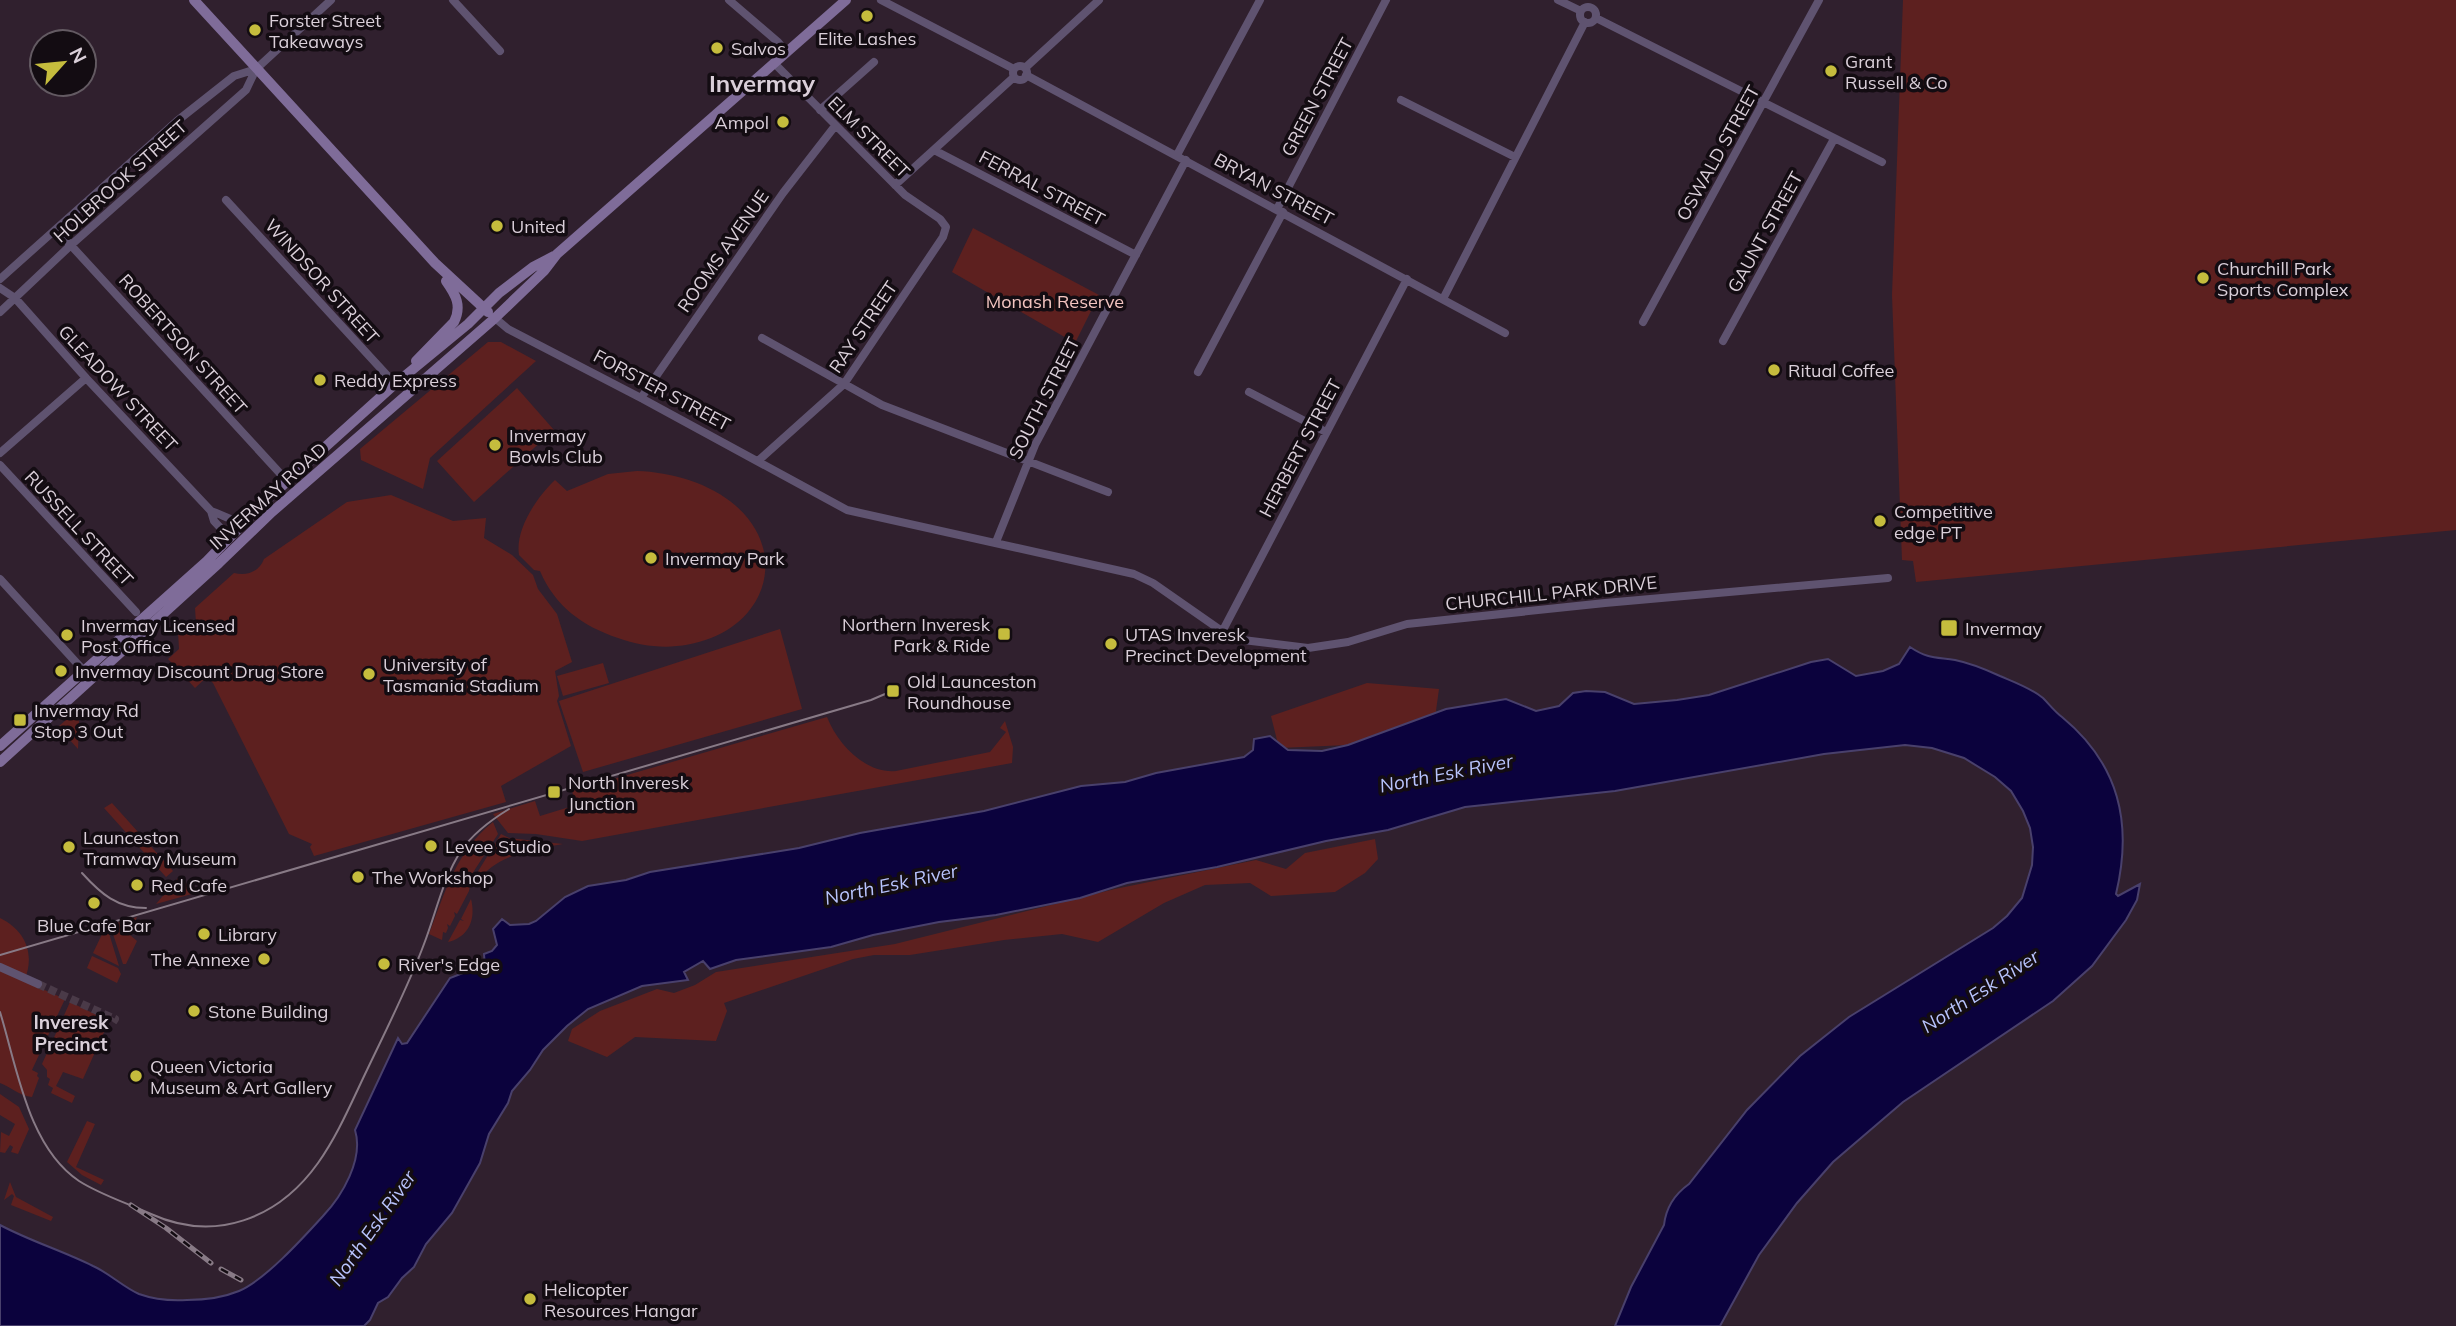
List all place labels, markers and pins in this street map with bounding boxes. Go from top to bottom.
marker: Elite Lashes [859,8,875,24]
place label: Forster Street Takeaways [269,9,381,53]
marker: Forster Street Takeaways [247,22,263,38]
place label: Elite Lashes [818,27,916,50]
place label: Salvos [731,37,786,60]
marker: Salvos [709,40,725,56]
place label: Grant Russell & Co [1845,50,1948,94]
marker: Grant Russell & Co [1823,63,1839,79]
place label: Ampol [715,111,769,134]
marker: Ampol [775,114,791,130]
place label: United [511,215,566,238]
marker: United [489,218,505,234]
place label: Churchill Park Sports Complex [2217,257,2349,301]
marker: Churchill Park Sports Complex [2195,270,2211,286]
place label: Ritual Coffee [1788,359,1894,382]
marker: Ritual Coffee [1766,362,1782,378]
place label: Reddy Express [334,369,457,392]
marker: Reddy Express [312,372,328,388]
place label: Invermay Bowls Club [509,424,603,468]
marker: Invermay Bowls Club [487,437,503,453]
place label: Competitive edge PT [1894,500,1993,544]
marker: Competitive edge PT [1872,513,1888,529]
place label: Invermay Park [665,547,785,570]
marker: Invermay Park [643,550,659,566]
place label: Northern Inveresk Park & Ride [842,613,991,657]
place label: Invermay Licensed Post Office [81,614,235,658]
place label: Invermay [1965,617,2042,640]
marker: Invermay [1939,618,1959,638]
place label: UTAS Inveresk Precinct Development [1125,623,1307,667]
marker: Northern Inveresk Park & Ride [996,626,1012,642]
marker: Invermay Licensed Post Office [59,627,75,643]
marker: UTAS Inveresk Precinct Development [1103,636,1119,652]
place label: University of Tasmania Stadium [383,653,539,697]
place label: Invermay Discount Drug Store [75,660,324,683]
marker: Invermay Discount Drug Store [53,663,69,679]
marker: University of Tasmania Stadium [361,666,377,682]
place label: Old Launceston Roundhouse [907,670,1037,714]
marker: Old Launceston Roundhouse [885,683,901,699]
place label: Invermay Rd Stop 3 Out [34,699,139,743]
marker: Invermay Rd Stop 3 Out [12,712,28,728]
place label: North Inveresk Junction [568,771,690,815]
marker: North Inveresk Junction [546,784,562,800]
place label: Launceston Tramway Museum [83,826,237,870]
place label: Levee Studio [445,835,551,858]
marker: Levee Studio [423,838,439,854]
marker: Launceston Tramway Museum [61,839,77,855]
place label: The Workshop [372,866,493,889]
marker: The Workshop [350,869,366,885]
place label: Red Cafe [151,874,227,897]
marker: Red Cafe [129,877,145,893]
marker: Blue Cafe Bar [86,895,102,911]
place label: Blue Cafe Bar [37,914,152,937]
place label: Library [218,923,277,946]
marker: Library [196,926,212,942]
place label: The Annexe [151,948,250,971]
marker: The Annexe [256,951,272,967]
place label: River's Edge [398,953,500,976]
marker: River's Edge [376,956,392,972]
place label: Stone Building [208,1000,328,1023]
marker: Stone Building [186,1003,202,1019]
place label: Queen Victoria Museum & Art Gallery [150,1055,333,1099]
marker: Queen Victoria Museum & Art Gallery [128,1068,144,1084]
place label: Helicopter Resources Hangar [544,1278,698,1322]
marker: Helicopter Resources Hangar [522,1291,538,1307]

